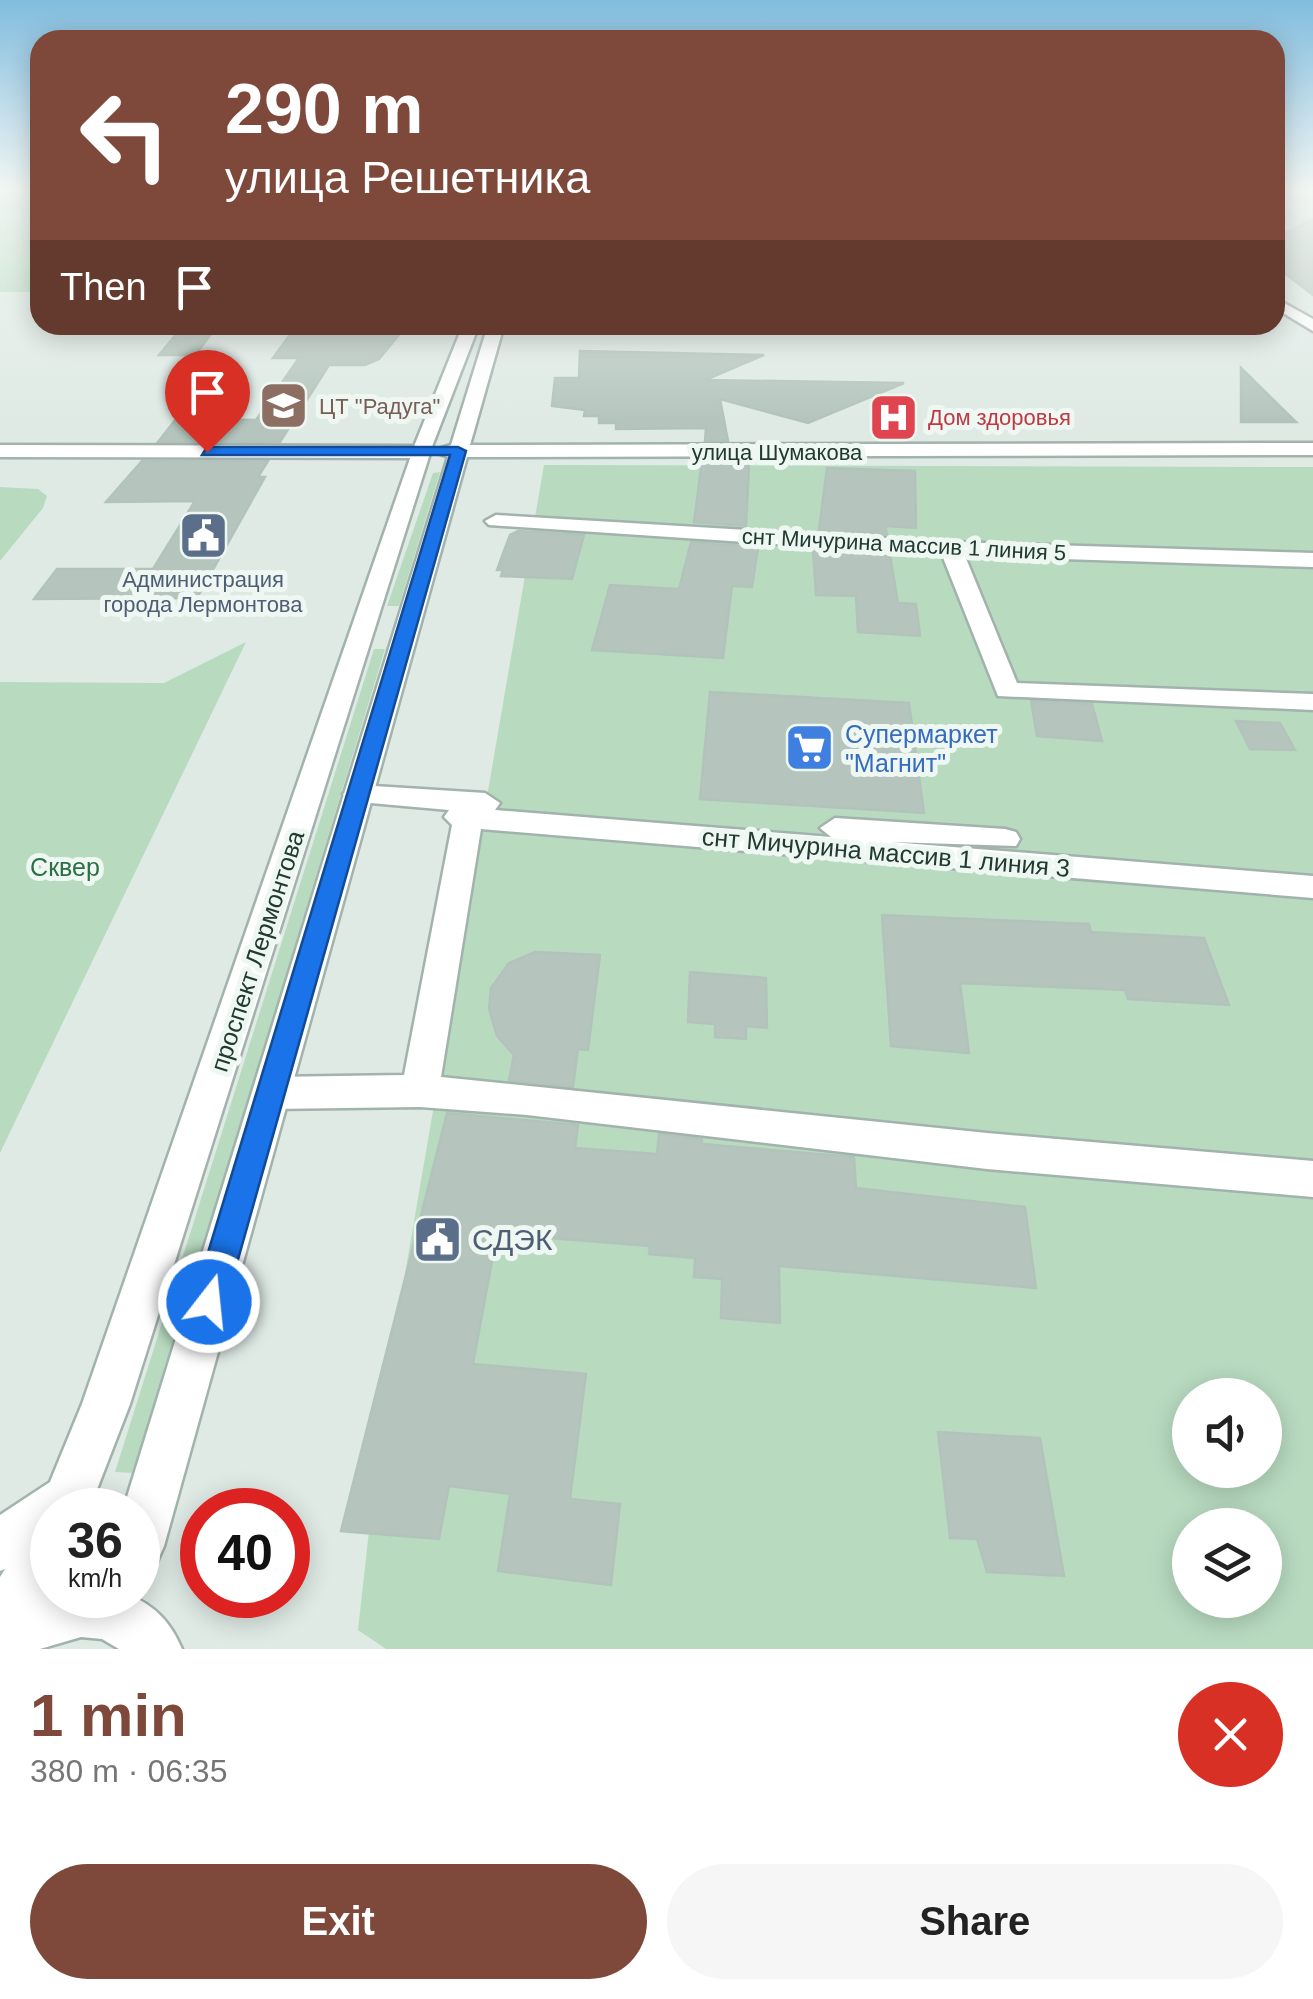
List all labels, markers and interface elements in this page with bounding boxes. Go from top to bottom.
icon: left [60,70,190,200]
text: 290 m [225,70,423,148]
text: улица Решетника [225,152,590,203]
icon: arrive [167,260,222,315]
text: Then [60,266,147,308]
pin [165,350,250,453]
icon: arrive [180,365,235,420]
school or university icon: ЦТ "Радуга" [258,380,310,432]
hospital icon: Дом здоровья [867,391,919,443]
place label: ЦТ "Радуга" [319,394,440,419]
place label: Дом здоровья [928,405,1071,430]
street label: улица Шумакова [692,440,863,465]
public building icon: Администрация города Лермонтова [177,509,229,561]
street label: снт Мичурина массив 1 линия 5 [741,524,1067,565]
place label: Администрация города Лермонтова [103,567,303,617]
place label: Супермаркет "Магнит" [845,720,998,777]
supermarket icon: Супермаркет "Магнит" [784,722,836,774]
street label: снт Мичурина массив 1 линия 3 [701,822,1071,882]
street label: проспект Лермонтова [205,827,309,1075]
park label: Сквер [30,853,100,881]
public building icon: СДЭК [411,1214,463,1266]
place label: СДЭК [472,1223,553,1256]
position arrow [157,1250,261,1354]
map controls [1172,1378,1282,1618]
button: sound [1172,1378,1282,1488]
speed limit sign: 40 [180,1488,310,1618]
button: layers [1172,1508,1282,1618]
text: 36 [67,1513,123,1569]
text: km/h [68,1564,122,1592]
text: 1 min [30,1682,187,1749]
button: close [1178,1682,1283,1787]
text: 380 m · 06:35 [30,1753,227,1789]
button: Exit [30,1864,647,1979]
button: Share [667,1864,1283,1979]

